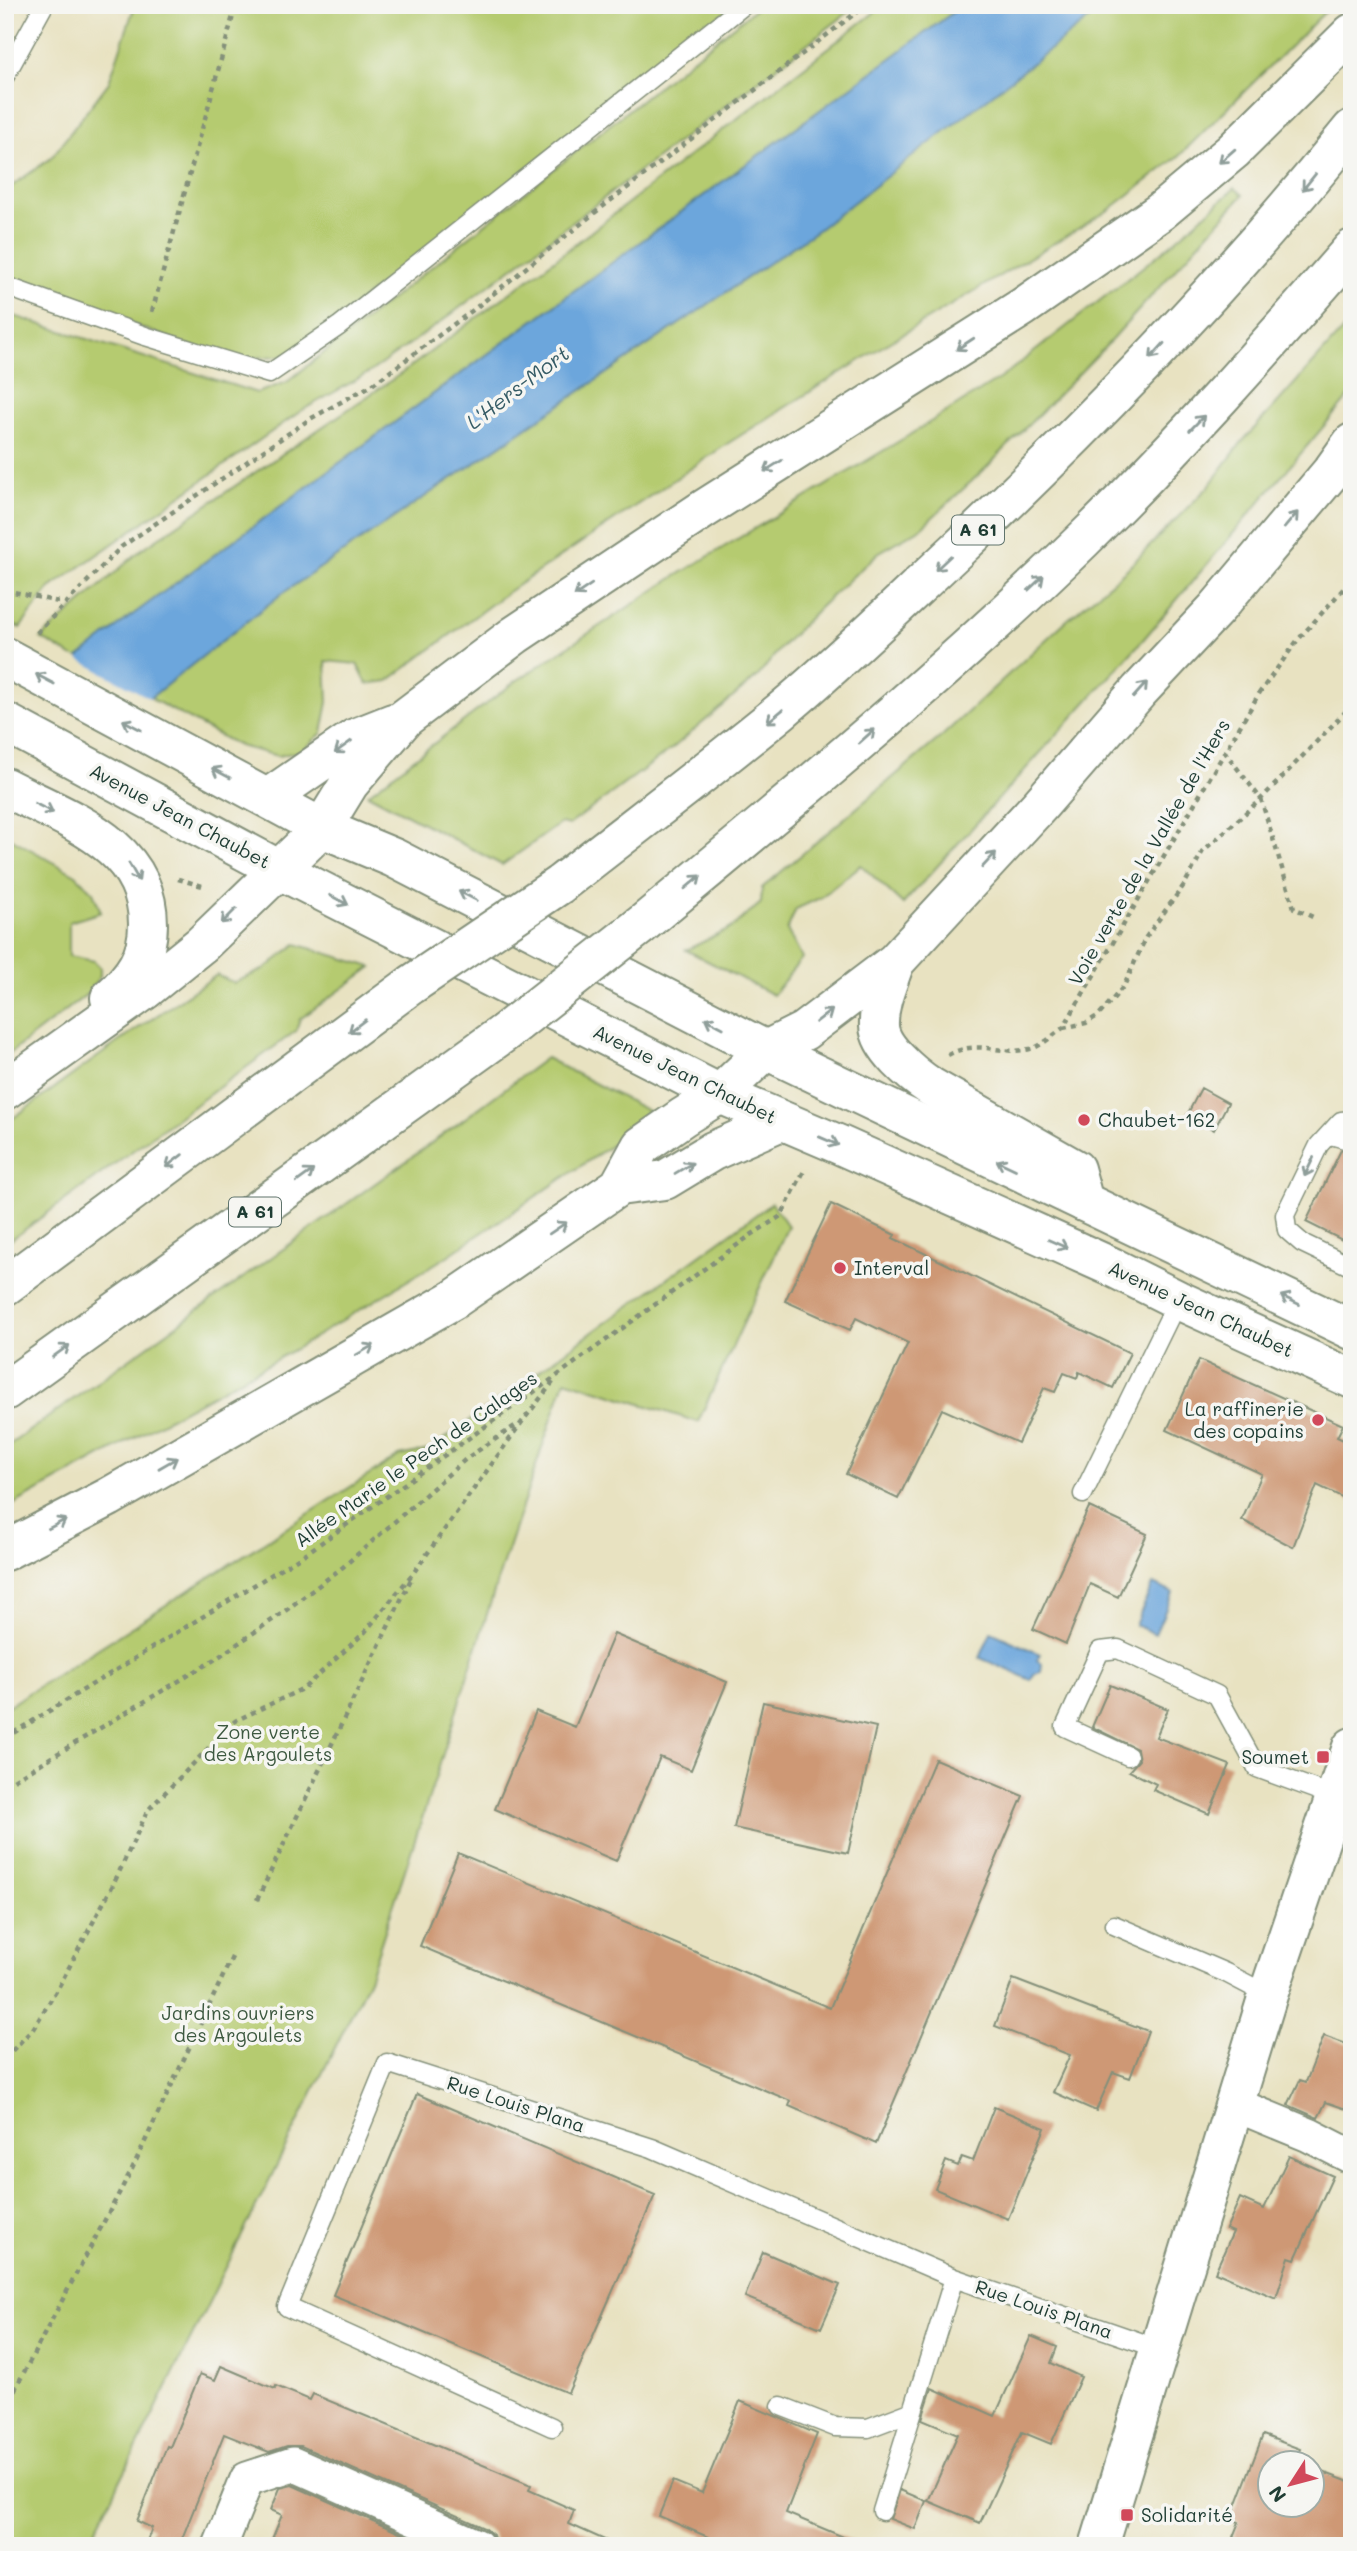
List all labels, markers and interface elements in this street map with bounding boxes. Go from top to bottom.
one-way arrow [1218,148,1236,164]
one-way arrow [1301,172,1317,190]
one-way arrow [956,338,976,352]
water label: L'Hers-Mort [460,339,574,434]
one-way arrow [1149,342,1165,360]
one-way arrow [1188,414,1205,431]
one-way arrow [764,459,784,473]
one-way arrow [1283,511,1299,529]
road number: A 61 [952,516,1004,544]
one-way arrow [934,555,952,571]
one-way arrow [1027,575,1044,592]
one-way arrow [573,583,593,597]
one-way arrow [36,671,56,685]
one-way arrow [1132,681,1148,699]
one-way arrow [766,708,784,723]
street label: Voie verte de la Vallée de l'Hers [1062,714,1235,989]
one-way arrow [122,718,142,732]
one-way arrow [858,728,876,744]
one-way arrow [334,739,353,754]
street label: Avenue Jean Chaubet [86,757,275,874]
one-way arrow [211,765,232,779]
one-way arrow [33,801,54,815]
one-way arrow [981,851,997,869]
one-way arrow [127,861,141,881]
one-way arrow [683,874,701,890]
one-way arrow [458,889,479,903]
one-way arrow [328,893,349,907]
one-way arrow [221,908,238,925]
one-way arrow [814,1008,833,1023]
one-way arrow [704,1016,725,1029]
one-way arrow [348,1018,366,1033]
street label: Avenue Jean Chaubet [589,1018,781,1129]
place label: Chaubet-162 [1098,1107,1215,1132]
marker: Chaubet-162 [1076,1112,1092,1128]
one-way arrow [817,1135,839,1148]
one-way arrow [165,1154,184,1168]
one-way arrow [1301,1156,1315,1177]
one-way arrow [996,1158,1017,1171]
one-way arrow [673,1161,693,1175]
one-way arrow [295,1169,314,1183]
road number: A 61 [229,1198,281,1226]
one-way arrow [547,1221,567,1235]
one-way arrow [1047,1238,1069,1251]
place label: Interval [854,1255,929,1280]
street label: Avenue Jean Chaubet [1105,1255,1298,1362]
marker: Interval [832,1260,848,1276]
one-way arrow [1280,1293,1301,1306]
one-way arrow [355,1343,375,1357]
one-way arrow [51,1344,70,1358]
street label: Allée Marie le Pech de Calages [290,1365,542,1552]
place label: La raffinerie des copains [1185,1396,1304,1443]
marker: La raffinerie des copains [1310,1412,1326,1428]
one-way arrow [157,1456,178,1469]
one-way arrow [46,1517,67,1530]
park label: Zone verte des Argoulets [204,1719,332,1766]
place label: Soumet [1241,1744,1309,1769]
marker: Soumet [1315,1749,1331,1765]
park label: Jardins ouvriers des Argoulets [161,2000,315,2047]
street label: Rue Louis Plana [444,2069,588,2138]
street label: Rue Louis Plana [972,2273,1116,2344]
north arrow [1256,2450,1326,2520]
text: N [1262,2481,1291,2507]
place label: Solidarité [1141,2502,1233,2527]
marker: Solidarité [1119,2507,1135,2523]

